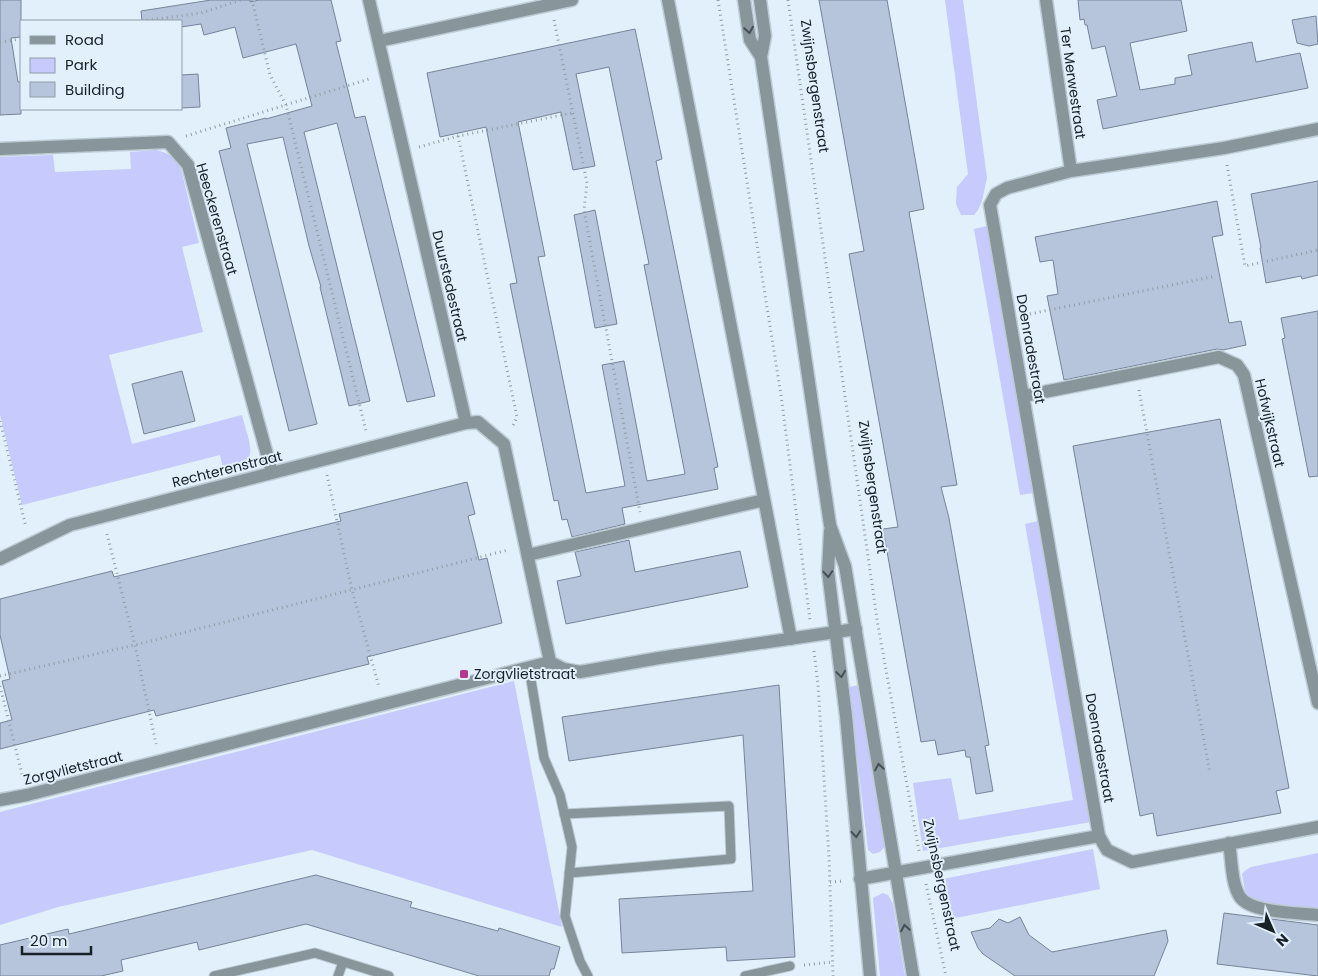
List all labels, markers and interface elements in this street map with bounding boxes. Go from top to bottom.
street label: Zwijnsbergenstraat [796,18,834,154]
legend [20,20,182,110]
one-way arrow [743,26,753,34]
street label: Ter Merwestraat [1055,26,1091,140]
text: Road [65,29,104,50]
text: Park [65,54,97,75]
text: Building [65,79,125,100]
street label: Heeckerenstraat [191,161,243,277]
street label: Duurstedestraat [427,228,473,344]
street label: Doenradestraat [1012,293,1050,405]
street label: Hofwijkstraat [1250,377,1290,469]
street label: Zwijnsbergenstraat [854,419,892,555]
street label: Rechterenstraat [170,446,284,492]
one-way arrow [823,570,834,578]
place label: Zorgvlietstraat [474,664,575,684]
marker: Zorgvlietstraat [458,668,470,680]
one-way arrow [835,670,846,678]
street label: Doenradestraat [1081,692,1119,804]
street label: Zorgvlietstraat [21,746,125,790]
one-way arrow [874,763,884,772]
street label: Zwijnsbergenstraat [918,817,966,953]
one-way arrow [850,830,861,838]
north arrow [1248,906,1298,956]
scale bar [22,924,91,956]
one-way arrow [900,924,910,932]
text: N [1271,929,1293,951]
text: 20 m [30,930,68,951]

